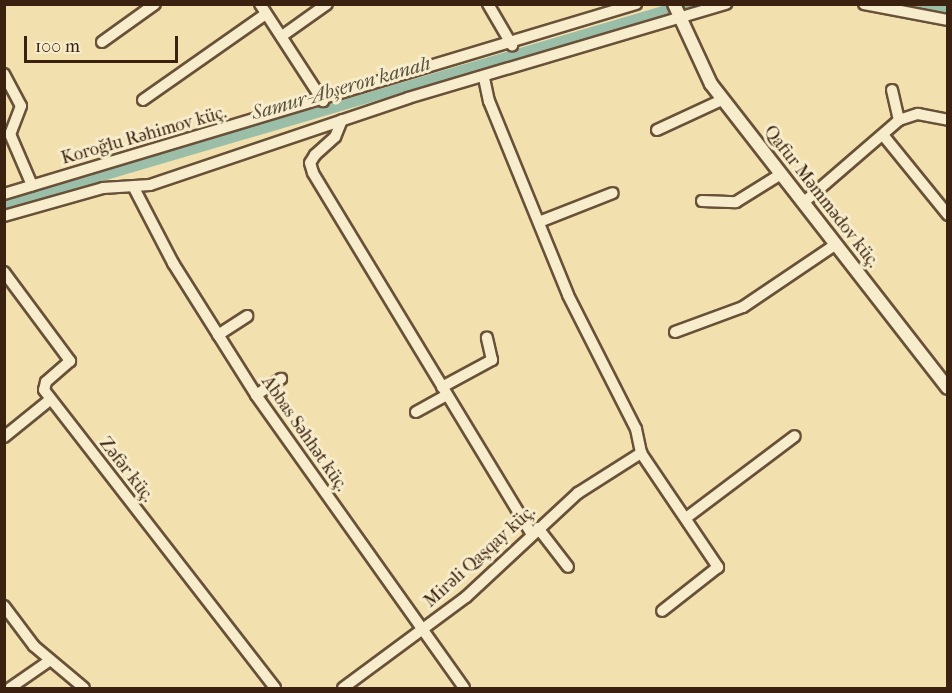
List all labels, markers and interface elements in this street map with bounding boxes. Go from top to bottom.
scale bar [27,24,182,62]
text: 100 m [35,36,80,57]
water label: Samur-Abşeron kanalı [249,51,433,125]
street label: Koroğlu Rəhimov küç. [59,102,229,170]
street label: Qafur Məmmədov küç. [759,122,883,272]
street label: Abbas Səhhət küç. [256,372,352,496]
street label: Zəfər küç. [94,433,158,507]
street label: Mirəli Qaşqay küç. [420,501,540,613]

